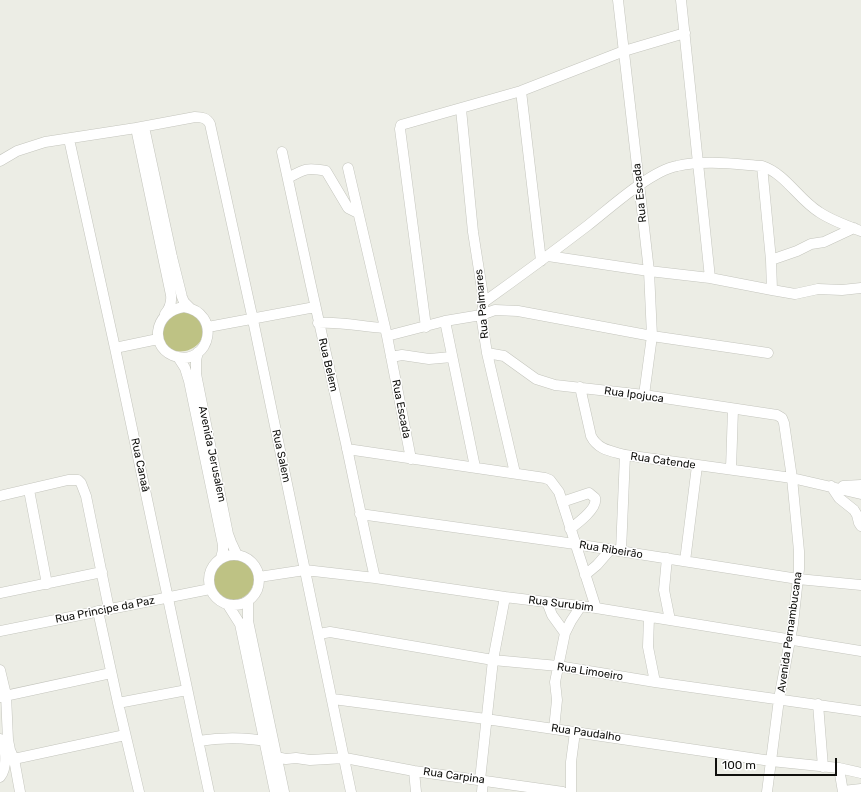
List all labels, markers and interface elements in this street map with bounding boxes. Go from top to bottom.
street label: Rua Escada [630,163,650,223]
street label: Rua Palmares [472,269,492,339]
street label: Rua Belem [315,337,341,393]
street label: Rua Escada [389,378,413,440]
street label: Rua Ipojuca [603,384,665,406]
street label: Avenida Jerusalem [195,405,229,503]
street label: Rua Salem [269,428,293,484]
street label: Rua Canaã [128,437,152,493]
street label: Rua Catende [630,450,696,472]
street label: Rua Ribeirão [578,538,644,562]
street label: Avenida Pernambucana [775,571,805,693]
street label: Rua Surubim [528,593,594,615]
street label: Rua Principe da Paz [54,594,156,626]
street label: Rua Limoeiro [556,660,624,684]
street label: Rua Paudalho [550,722,622,744]
scale bar [717,750,839,776]
text: 100 m [722,758,756,772]
street label: Rua Carpina [422,765,486,787]

